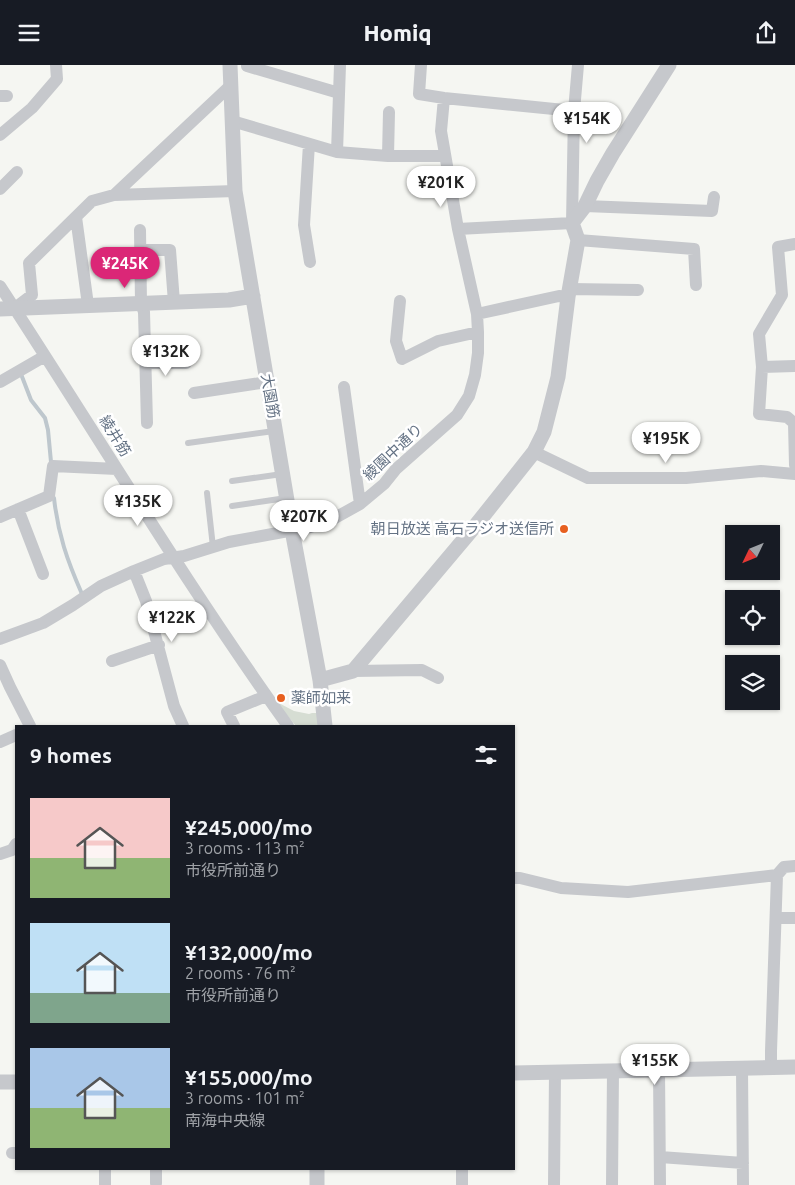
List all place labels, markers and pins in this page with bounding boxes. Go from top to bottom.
pin: ¥154K [552,101,622,144]
pin: ¥201K [406,165,476,208]
pin: ¥245K [90,247,160,289]
pin: ¥132K [131,335,201,377]
pin: ¥195K [631,421,701,464]
pin: ¥135K [103,485,173,527]
pin: ¥207K [269,499,339,542]
place label: 朝日放送 高石ラジオ送信所 [371,520,554,537]
marker: 朝日放送 高石ラジオ送信所 [558,523,570,535]
pin: ¥122K [137,601,207,643]
place label: 薬師如来 [291,689,351,706]
marker: 薬師如来 [275,692,287,704]
pin: ¥155K [620,1043,690,1086]

